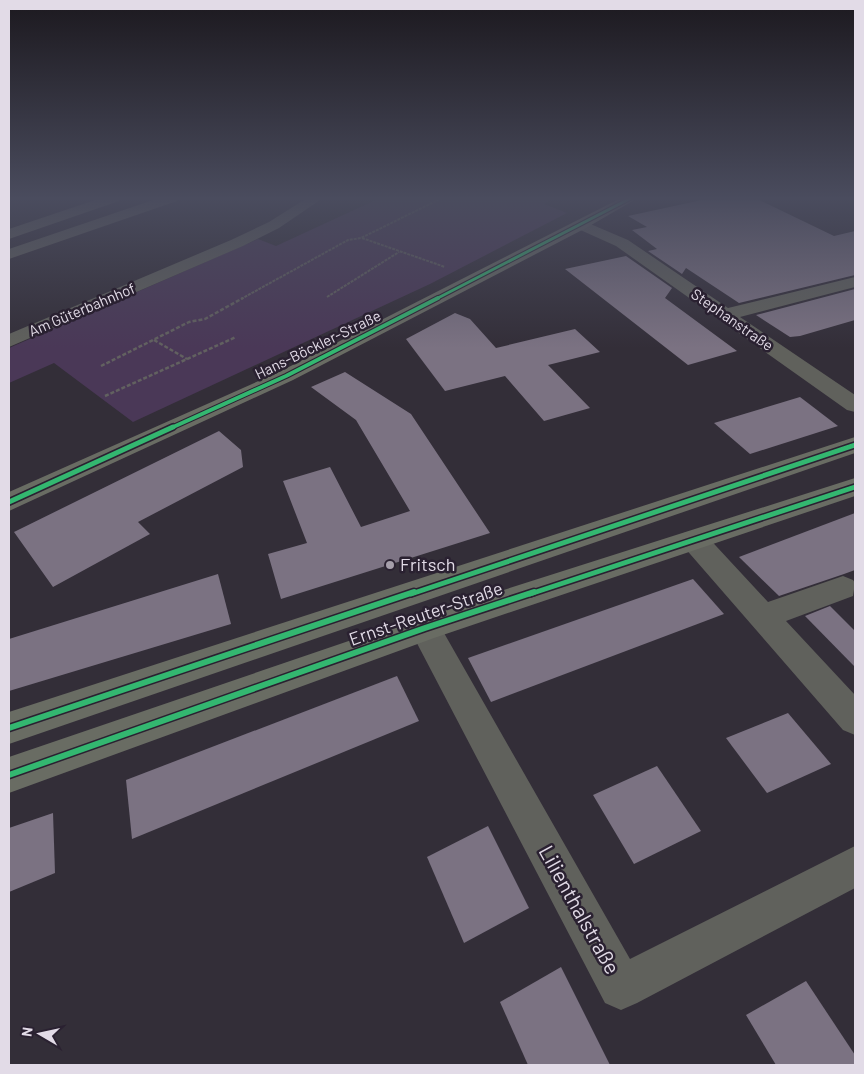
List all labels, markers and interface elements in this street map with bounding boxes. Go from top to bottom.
street label: Am Güterbahnhof [26,279,138,340]
street label: Stephanstraße [688,284,777,354]
street label: Hans-Böckler-Straße [252,306,383,382]
place label: Fritsch [400,553,455,575]
marker: Fritsch [384,559,396,571]
street label: Ernst-Reuter-Straße [346,576,505,650]
street label: Lilienthalstraße [535,840,626,978]
north arrow [15,1009,65,1059]
text: N [18,1026,36,1038]

